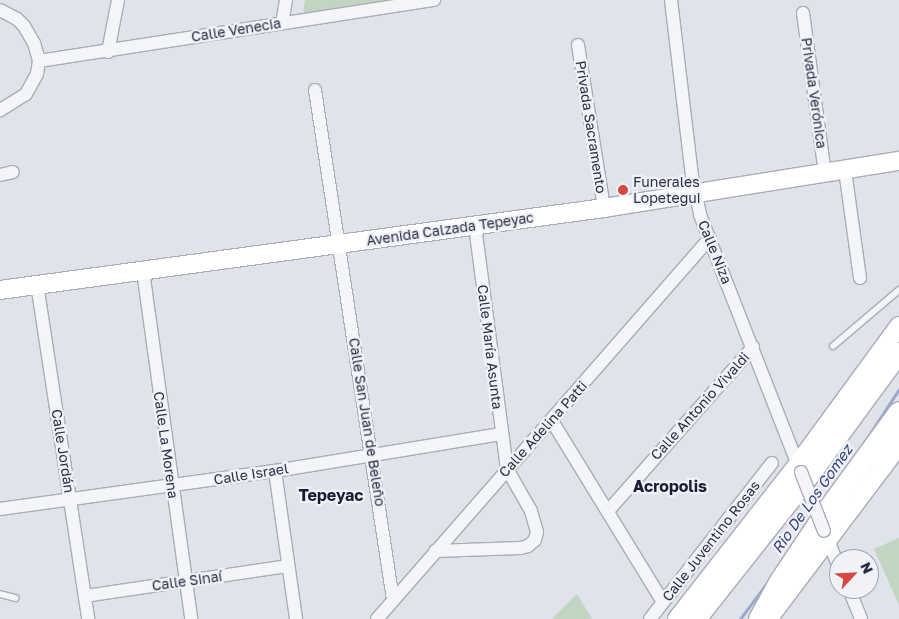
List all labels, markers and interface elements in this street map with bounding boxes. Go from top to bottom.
street label: Calle Venecia [190,15,282,45]
street label: Privada Verónica [798,36,830,150]
street label: Privada Sacramento [572,59,610,195]
place label: Funerales Lopetegui [633,174,701,206]
marker: Funerales Lopetegui [617,184,629,196]
street label: Avenida Calzada Tepeyac [365,209,535,249]
street label: Calle Niza [695,218,735,286]
street label: Calle María Asunta [474,284,506,410]
street label: Calle San Juan de Beleño [345,337,389,507]
street label: Calle Antonio Vivaldi [647,349,753,463]
street label: Calle Adelina Patti [495,377,591,481]
street label: Calle La Morena [150,390,182,500]
street label: Calle Jordán [48,408,78,494]
water label: Rio De Los Gomez [768,441,856,557]
street label: Calle Israel [212,460,290,488]
district label: Acropolis [633,476,707,496]
street label: Calle Juventino Rosas [659,477,763,605]
district label: Tepeyac [298,485,364,505]
north arrow [829,549,879,599]
text: N [857,559,877,576]
street label: Calle Sinaí [151,568,223,594]

